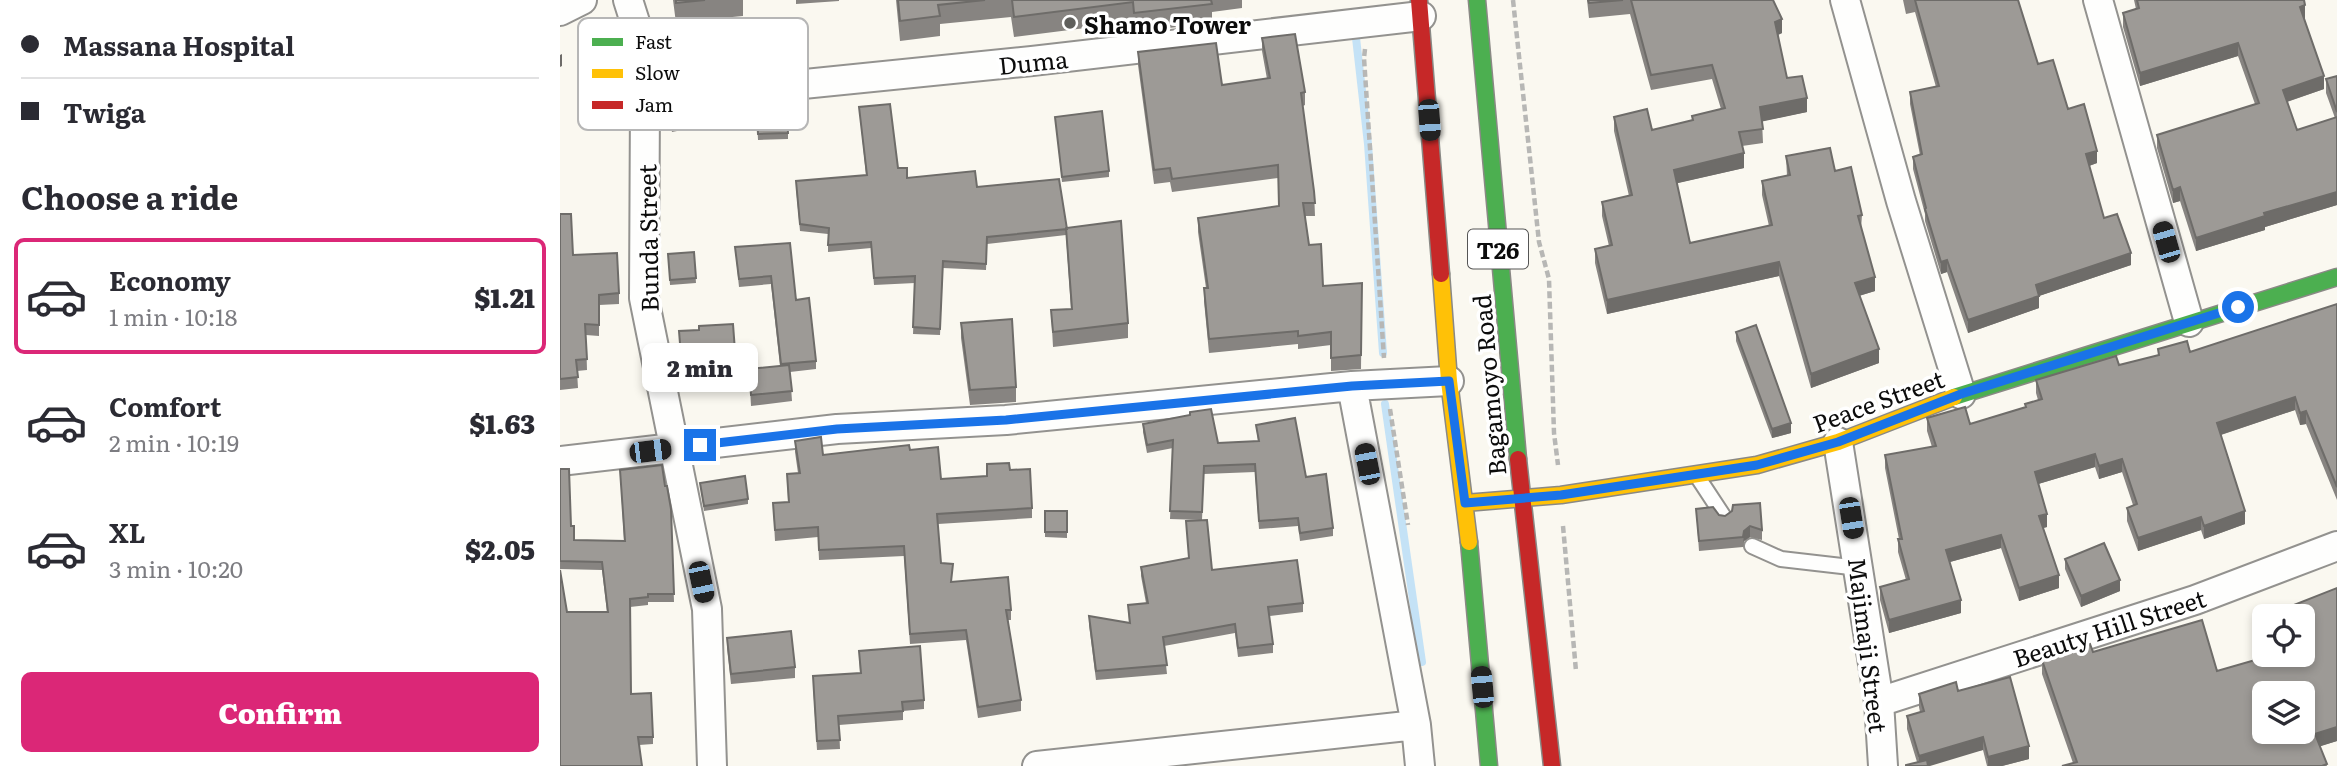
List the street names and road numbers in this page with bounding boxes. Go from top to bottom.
street label: Duma [996,40,1070,82]
street label: Bunda Street [628,163,666,312]
road number: T26 [1468,230,1528,268]
street label: Bagamoyo Road [1463,293,1513,477]
street label: Peace Street [1807,360,1949,440]
street label: Majimaji Street [1841,555,1897,735]
street label: Beauty Hill Street [2008,579,2210,675]

